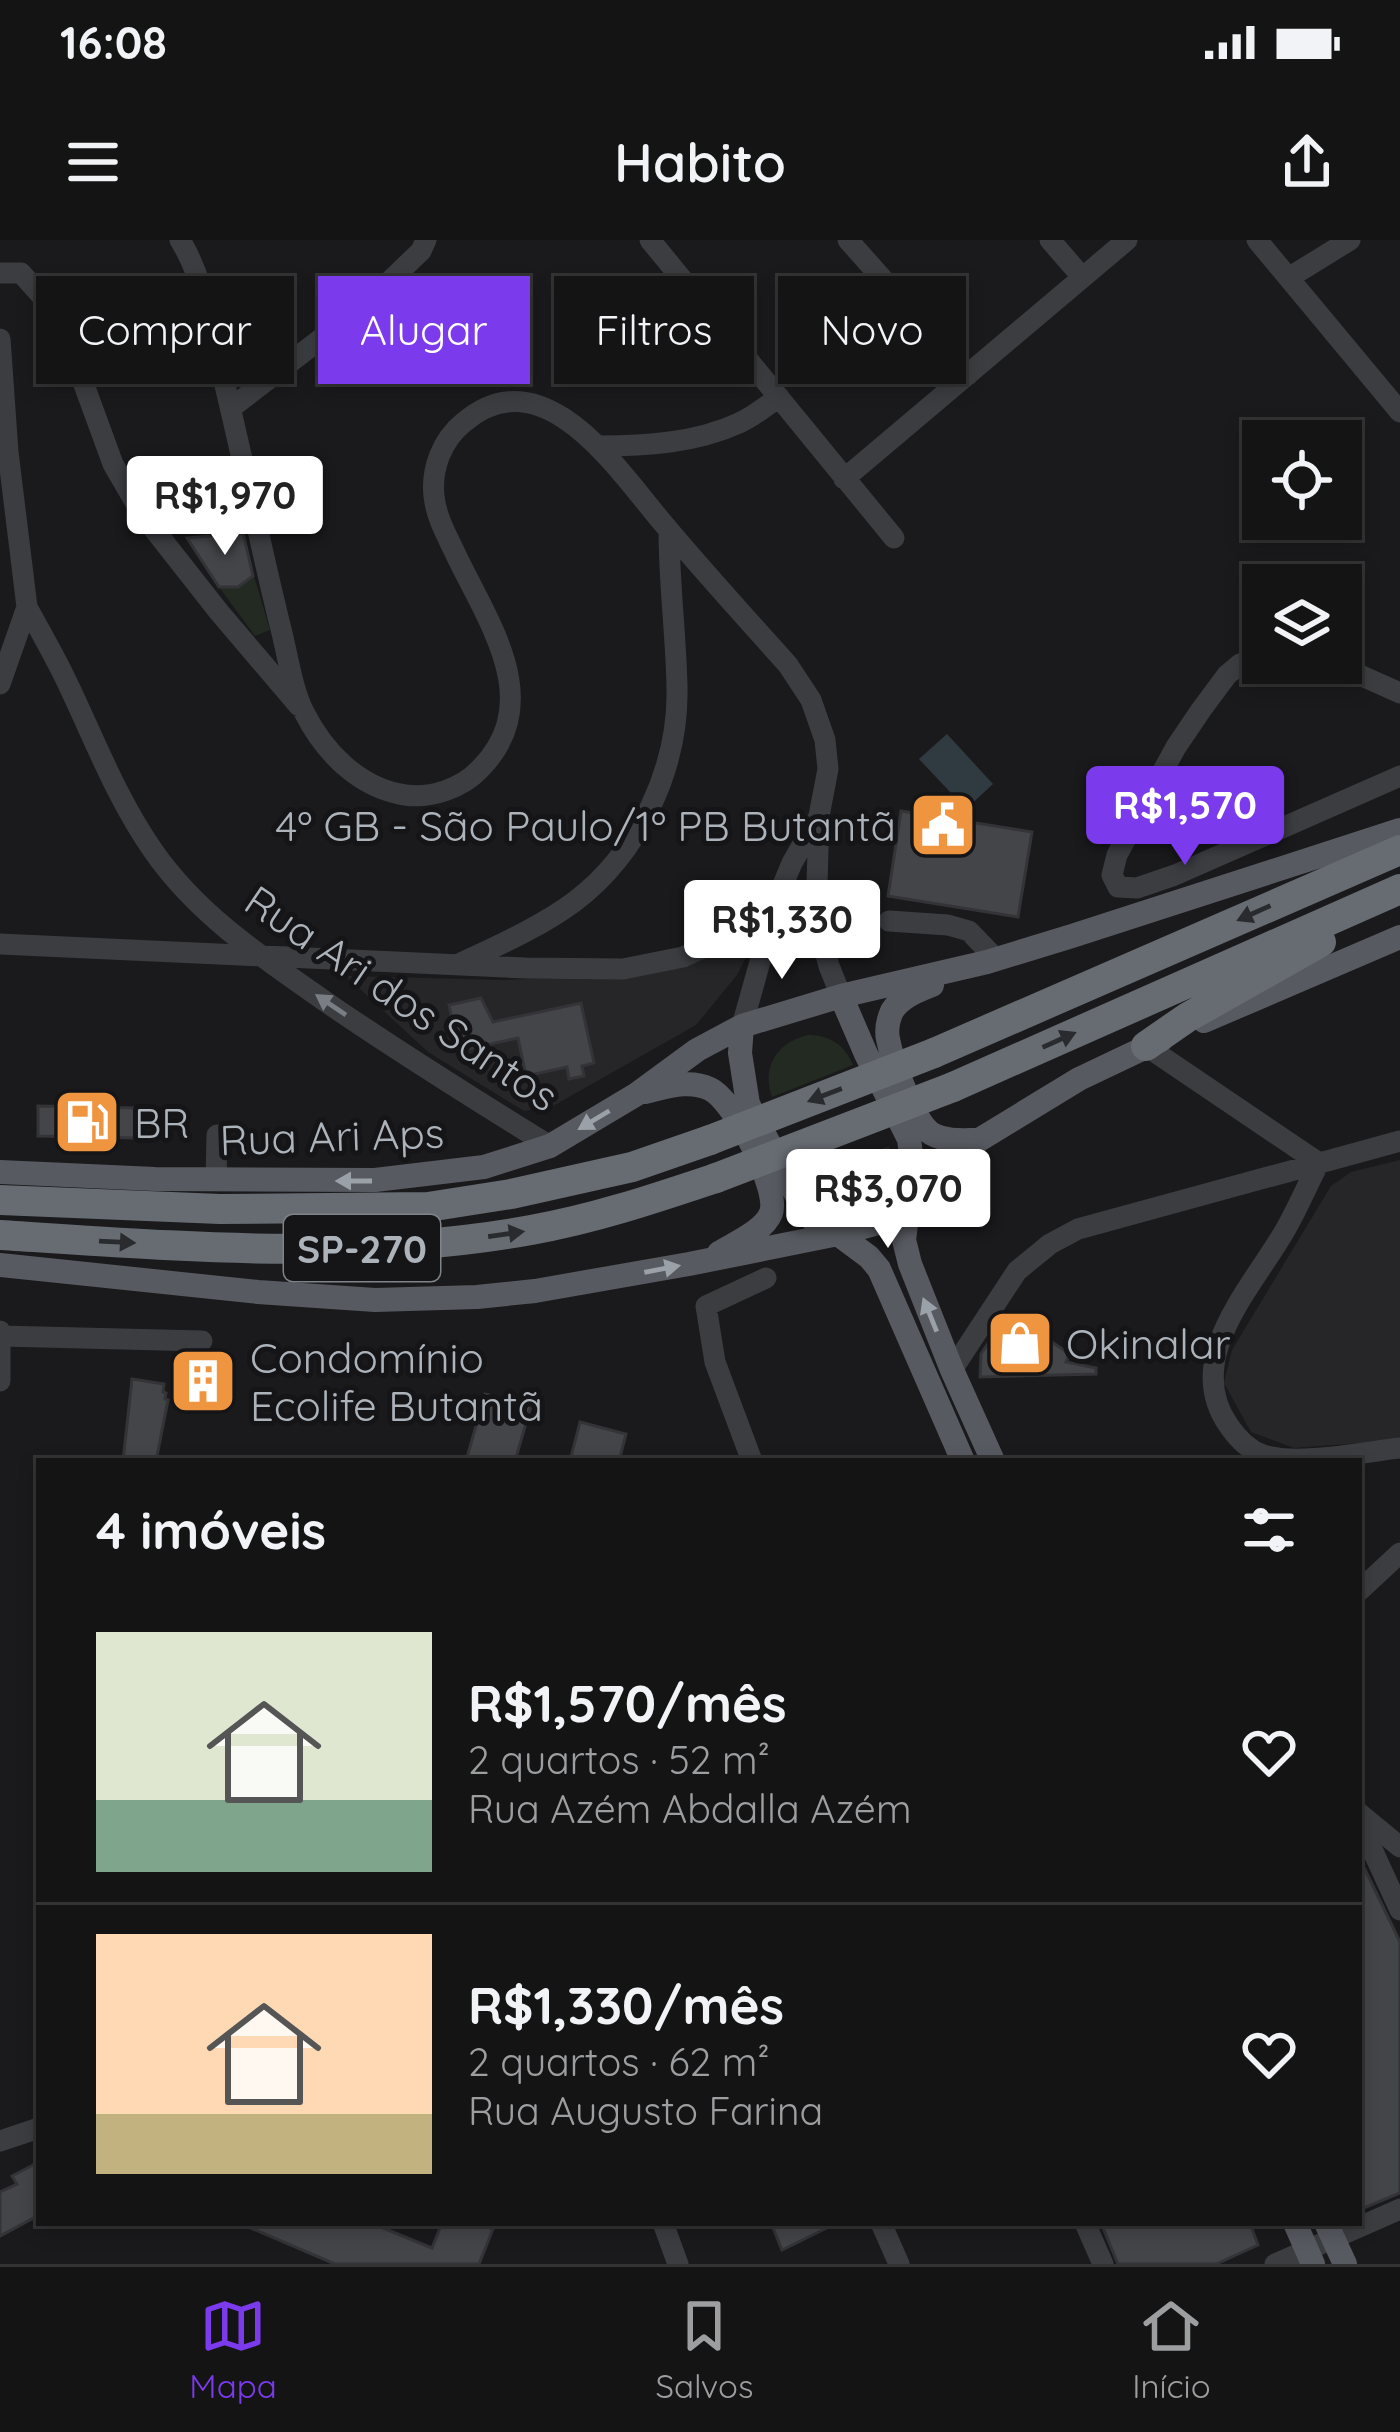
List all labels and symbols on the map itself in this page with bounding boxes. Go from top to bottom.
pin: R$1,970 [114,456,336,558]
pin: R$1,570 [1074,766,1296,868]
public building icon: 4º GB - São Paulo/1º PB Butantã [908,790,978,860]
place label: 4º GB - São Paulo/1º PB Butantã [275,799,896,852]
street label: Rua Ari dos Santos [235,873,569,1123]
pin: R$1,330 [671,880,893,982]
one-way arrow [1236,904,1271,924]
one-way arrow [315,994,348,1017]
one-way arrow [1042,1029,1077,1049]
fuel station icon: BR [52,1087,122,1157]
one-way arrow [806,1087,842,1106]
place label: BR [134,1096,189,1149]
street label: Rua Ari Aps [219,1106,445,1166]
one-way arrow [577,1108,611,1129]
pin: R$3,070 [777,1149,999,1251]
one-way arrow [334,1171,372,1190]
road number: SP-270 [284,1215,440,1281]
one-way arrow [488,1224,525,1243]
one-way arrow [99,1233,137,1252]
one-way arrow [644,1259,681,1278]
one-way arrow [920,1297,939,1333]
shop icon: Okinalar [985,1308,1055,1378]
place label: Okinalar [1066,1317,1231,1370]
place label: Condomínio Ecolife Butantã [250,1331,543,1432]
building icon: Condomínio Ecolife Butantã [168,1346,238,1416]

